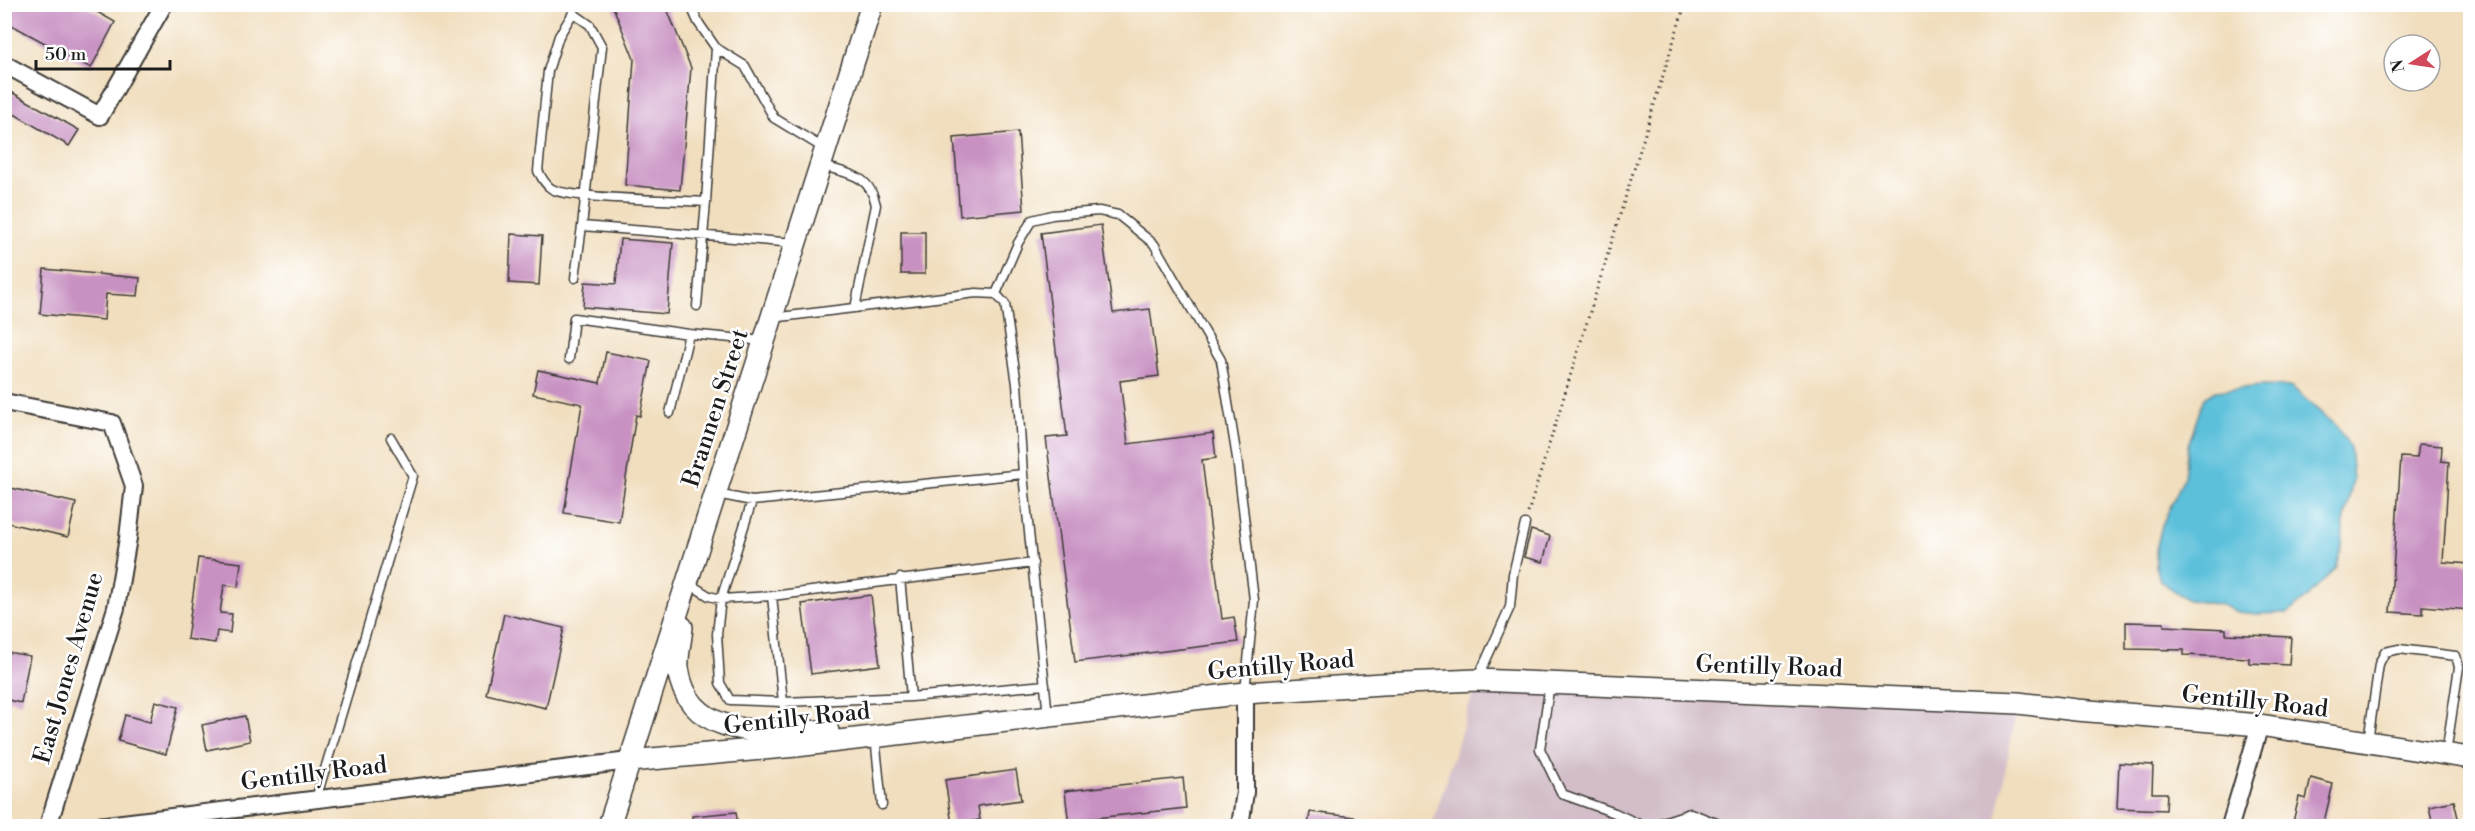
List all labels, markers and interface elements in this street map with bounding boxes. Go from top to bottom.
scale bar [36,33,170,71]
north arrow [2382,33,2442,93]
text: 50 m [45,43,87,66]
text: N [2387,57,2409,74]
street label: Brannen Street [676,325,756,492]
street label: East Jones Avenue [27,569,111,767]
street label: Gentilly Road [1206,645,1356,687]
street label: Gentilly Road [1695,649,1843,685]
street label: Gentilly Road [2180,679,2330,725]
street label: Gentilly Road [722,696,872,742]
street label: Gentilly Road [239,750,389,798]

